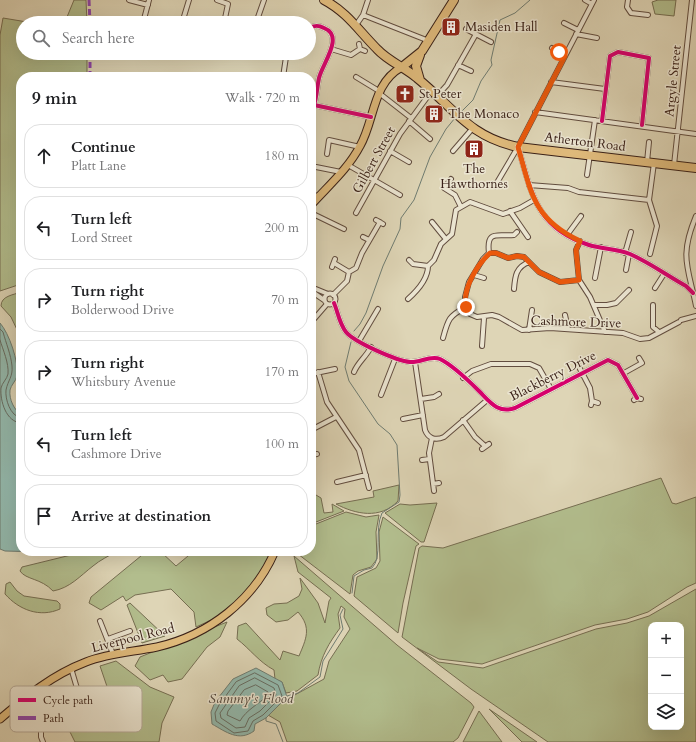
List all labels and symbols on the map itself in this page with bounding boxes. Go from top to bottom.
building icon: Masiden Hall [440,16,462,38]
place label: Masiden Hall [465,18,538,36]
route start [550,43,568,61]
street label: Argyle Street [660,44,686,118]
church icon: St Peter [394,83,416,105]
place label: St Peter [419,85,462,103]
building icon: The Monaco [423,103,445,125]
place label: The Monaco [448,105,519,123]
street label: Gilbert Street [348,123,400,197]
street label: Atherton Road [543,128,627,156]
building icon: The Hawthornes [463,138,485,160]
place label: The Hawthornes [440,160,508,193]
route end [457,298,475,316]
street label: Cashmore Drive [530,311,622,333]
street label: Blackberry Drive [507,346,599,406]
street label: Liverpool Road [90,619,177,657]
legend [10,686,142,732]
water label: Sammy's Flood [208,689,295,708]
text: Cycle path [43,693,93,708]
text: Path [43,711,64,726]

